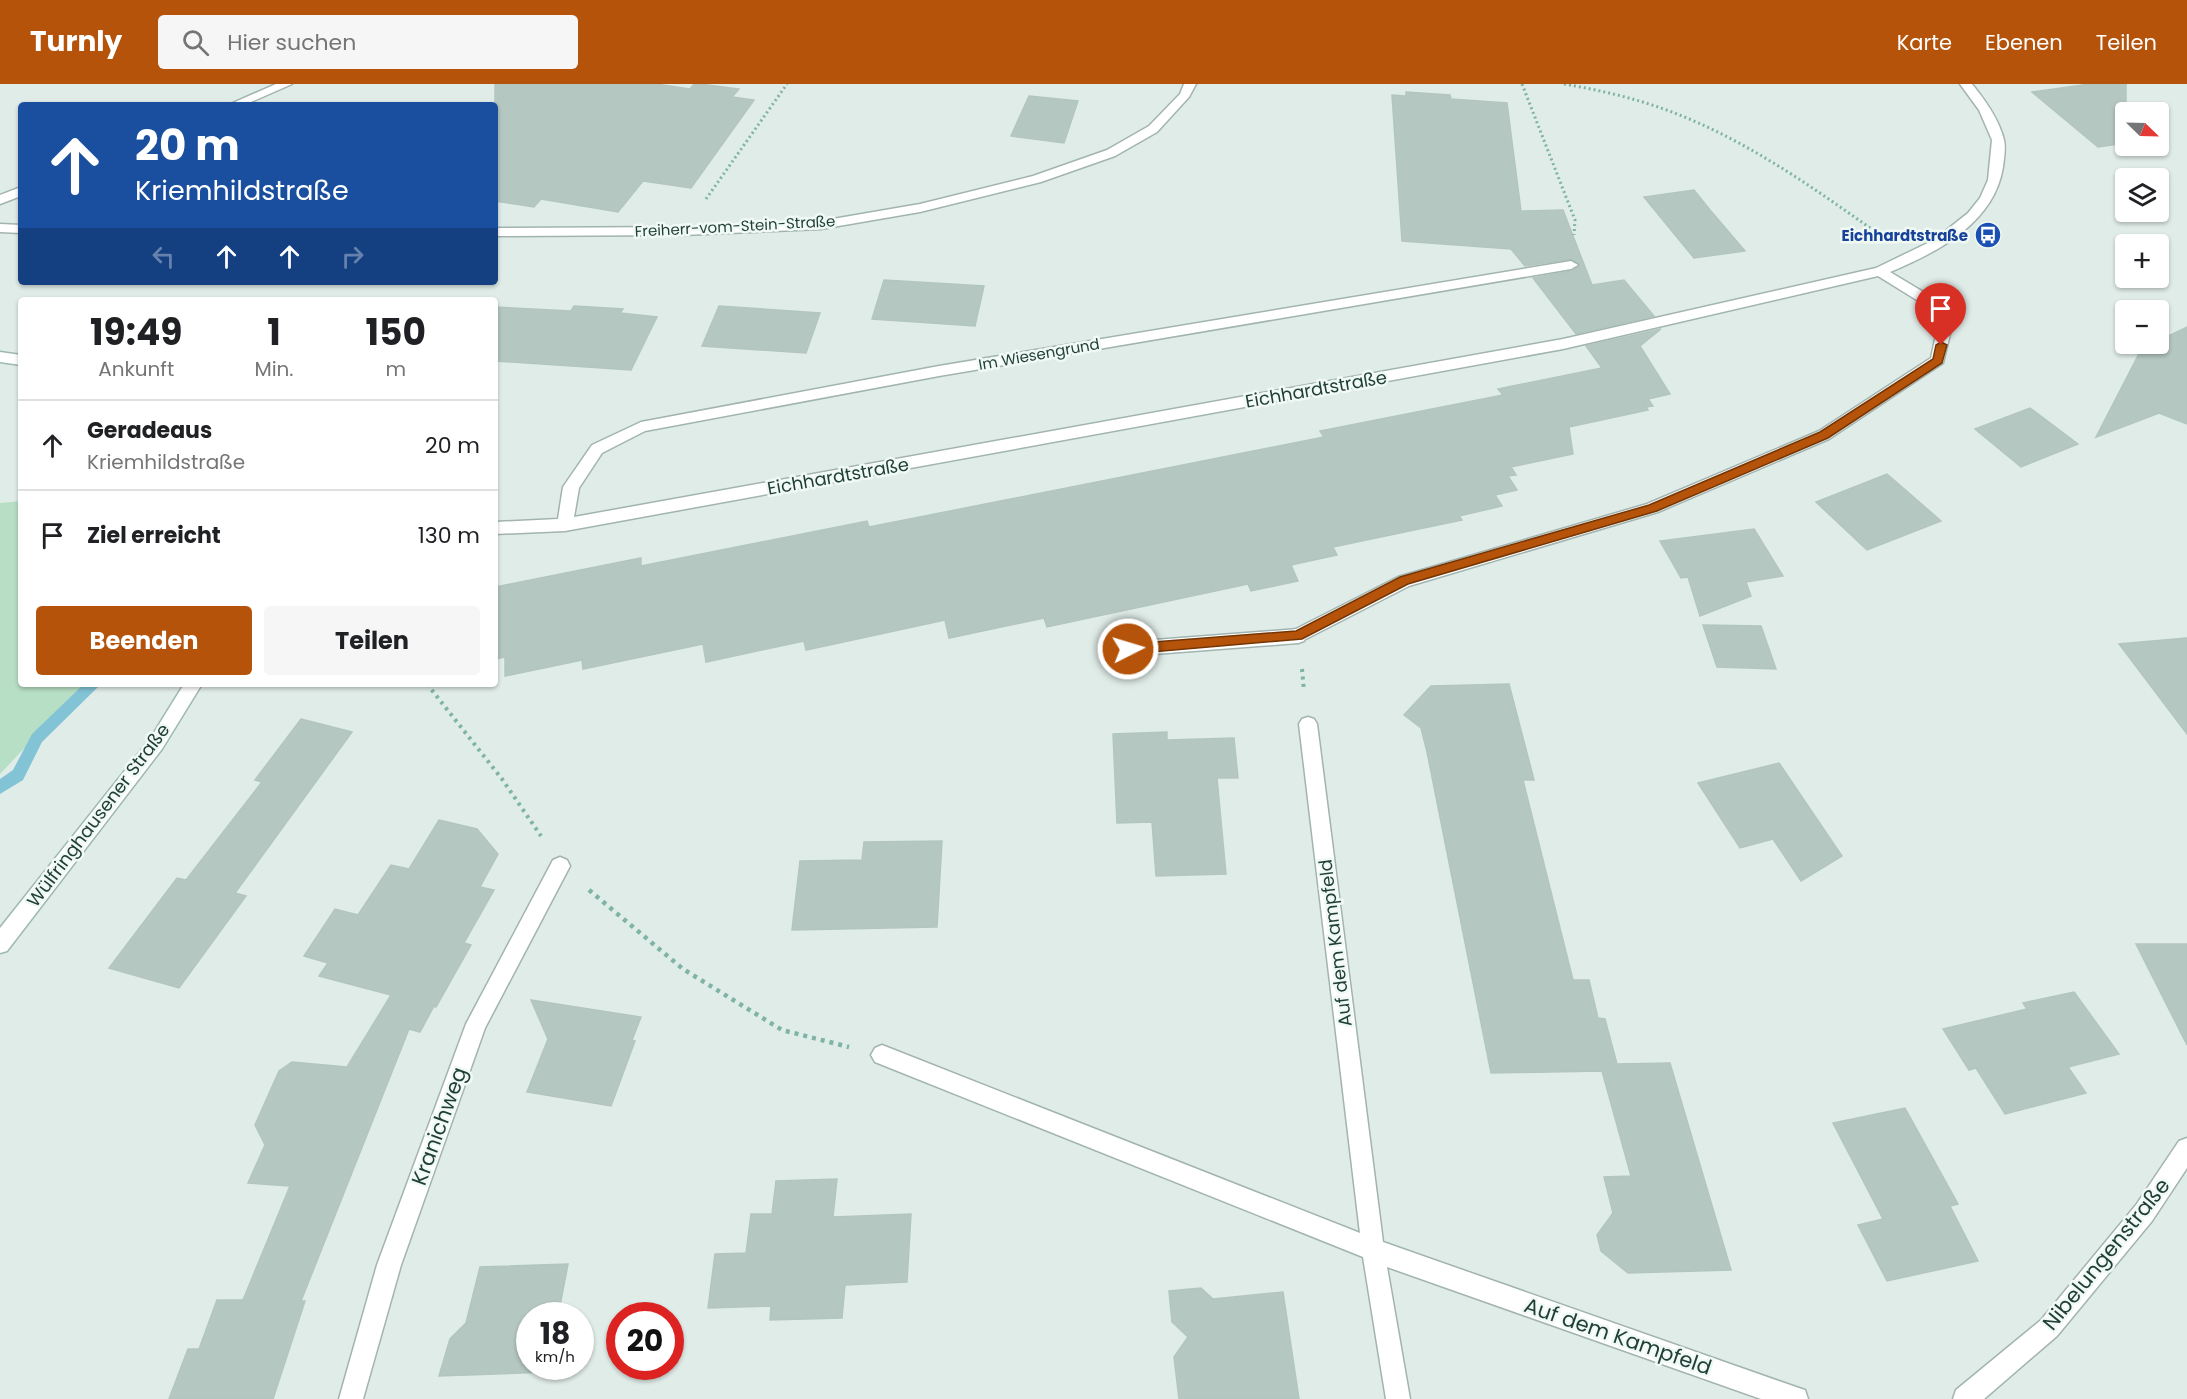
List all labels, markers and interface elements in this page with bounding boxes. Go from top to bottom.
search box [158,15,578,69]
text: Turnly [30,22,122,61]
icon: search [179,26,212,59]
text: Hier suchen [227,27,356,58]
text: Karte [1897,28,1952,57]
text: Ebenen [1985,28,2063,57]
text: Teilen [2096,28,2157,57]
north arrow [2115,102,2169,156]
map controls [2115,102,2169,354]
text: 20 m [135,116,240,175]
icon: ahead [36,126,114,204]
button: layers [2115,168,2169,222]
text: Kriemhildstraße [135,172,349,209]
street label: Freiherr-vom-Stein-Straße [634,210,836,242]
bus stop icon: Eichhardtstraße [1973,220,2003,250]
place label: Eichhardtstraße [1842,225,1968,246]
button: + [2115,234,2169,288]
icon: left [147,240,180,273]
icon: ahead [210,240,243,273]
icon: ahead [273,240,306,273]
icon: right [336,240,369,273]
pin [1915,283,1966,345]
icon: arrive [1924,292,1957,325]
button: − [2115,300,2169,354]
text: 19:49 [90,307,182,358]
text: 1 [267,307,281,358]
text: 150 [366,307,426,358]
street label: Im Wiesengrund [977,333,1101,375]
text: Ankunft [98,355,174,383]
text: Min. [254,355,294,383]
text: m [385,355,406,383]
street label: Eichhardtstraße [1243,364,1389,414]
text: Geradeaus [87,415,212,446]
icon: ahead [36,429,69,462]
text: 20 m [425,430,480,461]
text: Kriemhildstraße [87,448,245,476]
street label: Eichhardtstraße [765,451,911,501]
icon: arrive [36,519,69,552]
text: Ziel erreicht [87,520,221,551]
text: 130 m [418,520,480,551]
button: Beenden [36,606,252,675]
button: Teilen [264,606,480,675]
position arrow [1096,617,1160,681]
street label: Wülfringhausener Straße [21,718,175,912]
street label: Auf dem Kampfeld [1312,858,1358,1028]
street label: Kranichweg [404,1063,474,1189]
street label: Nibelungenstraße [2036,1172,2176,1336]
street label: Auf dem Kampfeld [1520,1290,1716,1382]
speed limit sign: 20 [606,1302,684,1380]
text: 18 [540,1312,570,1355]
text: km/h [535,1346,575,1367]

